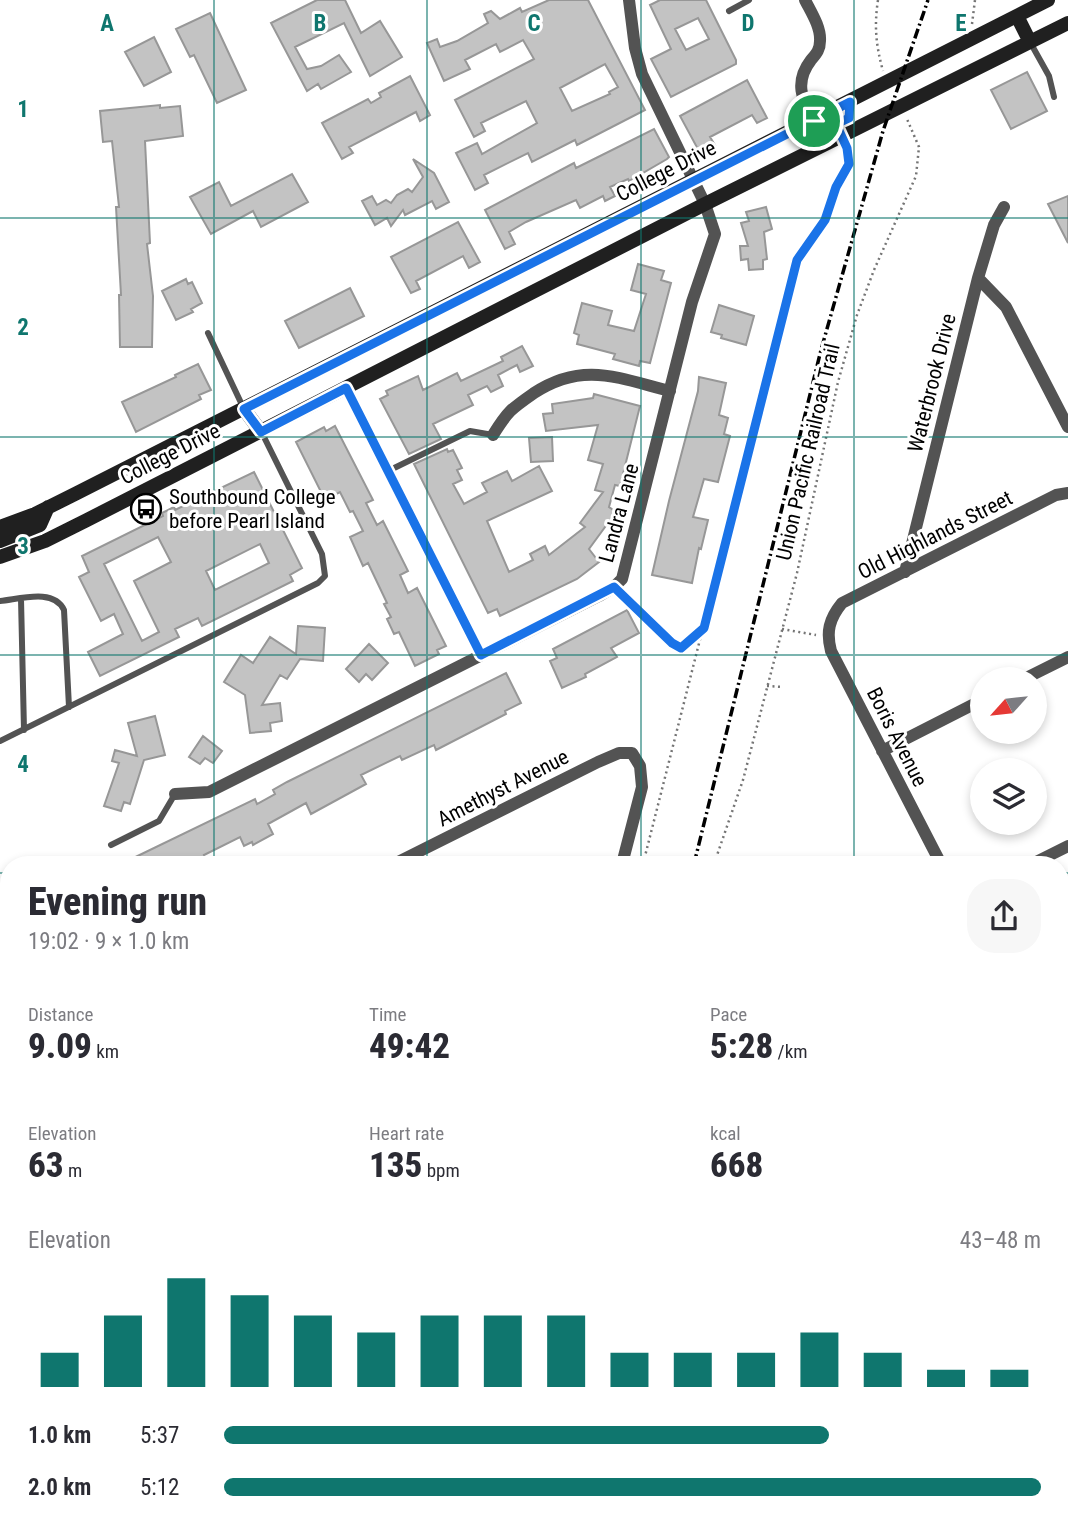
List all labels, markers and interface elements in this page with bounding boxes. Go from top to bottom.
text: A [100,10,114,37]
text: B [314,10,326,37]
text: C [527,10,541,37]
text: D [742,10,755,37]
text: E [955,10,967,37]
pin [784,91,844,151]
text: 1 [17,96,29,123]
icon: arrive [795,102,833,140]
street label: College Drive [612,136,720,206]
street label: Waterbrook Drive [903,311,961,455]
text: 2 [17,314,29,341]
street label: Union Pacific Railroad Trail [771,341,845,563]
street label: College Drive [116,419,224,489]
street label: Landra Lane [594,461,644,565]
place label: Southbound College before Pearl Island [169,485,336,533]
street label: Old Highlands Street [854,486,1016,584]
bus stop icon: Southbound College before Pearl Island [129,492,163,526]
text: 3 [17,533,29,560]
north arrow [970,667,1046,744]
map controls [970,667,1047,835]
street label: Boris Avenue [862,683,932,791]
street label: Amethyst Avenue [433,745,573,831]
text: 4 [17,751,29,778]
button: layers [970,758,1047,835]
button: share [967,879,1041,953]
text: Evening run [28,880,207,924]
text: 19:02 · 9 × 1.0 km [28,928,189,955]
text: Distance [28,1003,93,1026]
text: Time [369,1003,406,1026]
text: Pace [710,1003,747,1026]
text: 9.09 [28,1026,92,1067]
text: 49:42 [369,1026,450,1067]
text: 5:28 [710,1026,773,1067]
text: km [92,1040,119,1063]
text: /km [773,1040,808,1063]
text: Elevation [28,1122,96,1145]
text: Heart rate [369,1122,444,1145]
text: kcal [710,1122,741,1145]
text: 63 [28,1145,64,1186]
text: 135 [369,1145,422,1186]
text: 668 [710,1145,763,1186]
text: m [64,1159,82,1182]
text: bpm [422,1159,460,1182]
text: Elevation [28,1227,111,1254]
text: 43–48 m [960,1227,1041,1254]
text: 1.0 km [28,1422,91,1449]
text: 5:37 [140,1422,179,1449]
text: 2.0 km [28,1474,91,1501]
text: 5:12 [140,1474,179,1501]

